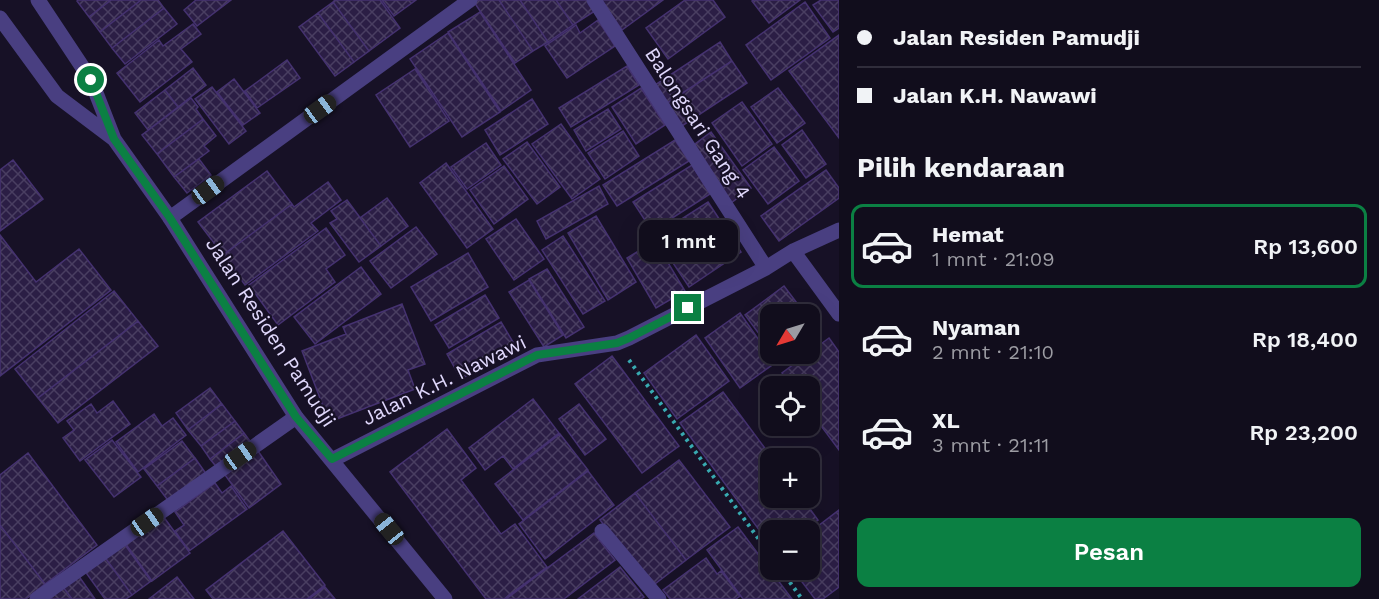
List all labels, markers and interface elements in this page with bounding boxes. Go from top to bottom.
text: Jalan Residen Pamudji [893,25,1140,50]
street label: Balongsari Gang 4 [640,43,756,203]
route start [77,66,104,93]
text: Jalan K.H. Nawawi [893,83,1097,108]
car [300,91,340,127]
text: Pilih kendaraan [857,152,1065,184]
car [188,172,228,208]
icon: car [860,219,914,273]
callout: 1 mnt [638,221,738,263]
text: Hemat [932,222,1004,247]
text: 1 mnt [661,229,716,253]
street label: Jalan Residen Pamudji [201,233,341,431]
text: Rp 13,600 [1253,234,1358,259]
text: 1 mnt · 21:09 [932,247,1055,271]
route end [674,294,701,321]
north arrow [760,304,820,364]
map controls [760,304,820,580]
icon: car [860,312,914,366]
text: Nyaman [932,315,1020,340]
text: Rp 18,400 [1252,327,1358,352]
street label: Jalan K.H. Nawawi [358,330,530,430]
text: 2 mnt · 21:10 [932,340,1054,364]
button: locate [760,376,820,436]
icon: car [860,405,914,459]
text: XL [932,408,960,433]
text: Rp 23,200 [1249,420,1358,445]
text: 3 mnt · 21:11 [932,433,1049,457]
car [220,438,260,474]
button: + [760,448,820,508]
car [127,504,167,540]
car [371,509,407,549]
button: Pesan [857,518,1361,587]
button: − [760,520,820,580]

